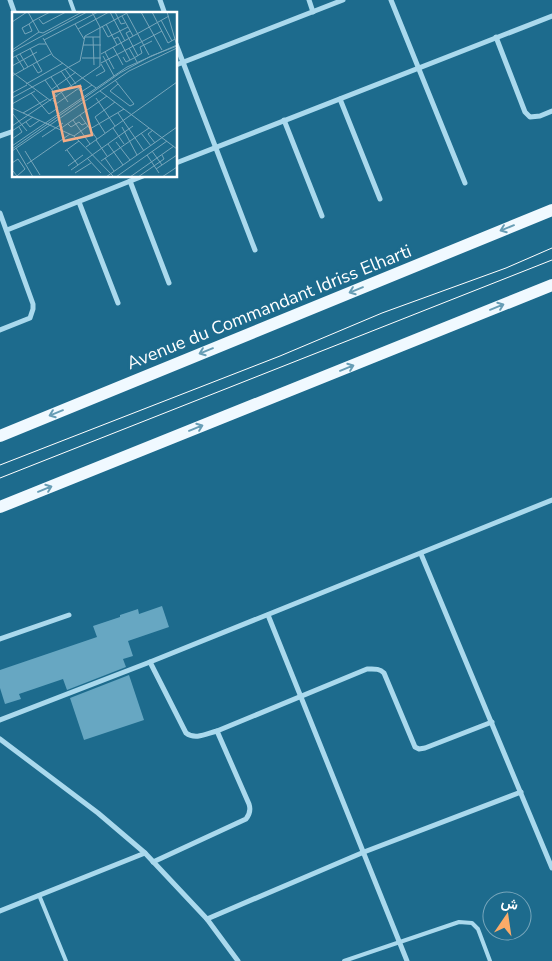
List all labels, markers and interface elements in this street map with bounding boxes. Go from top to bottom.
inset map [12,12,178,178]
one-way arrow [500,224,515,234]
street label: Avenue du Commandant Idriss Elharti [123,239,415,375]
one-way arrow [349,286,365,295]
one-way arrow [489,302,505,311]
one-way arrow [199,347,214,357]
one-way arrow [339,363,354,372]
one-way arrow [49,409,64,418]
one-way arrow [188,423,203,433]
one-way arrow [37,484,52,493]
north arrow [482,891,532,941]
text: ش [499,893,520,915]

